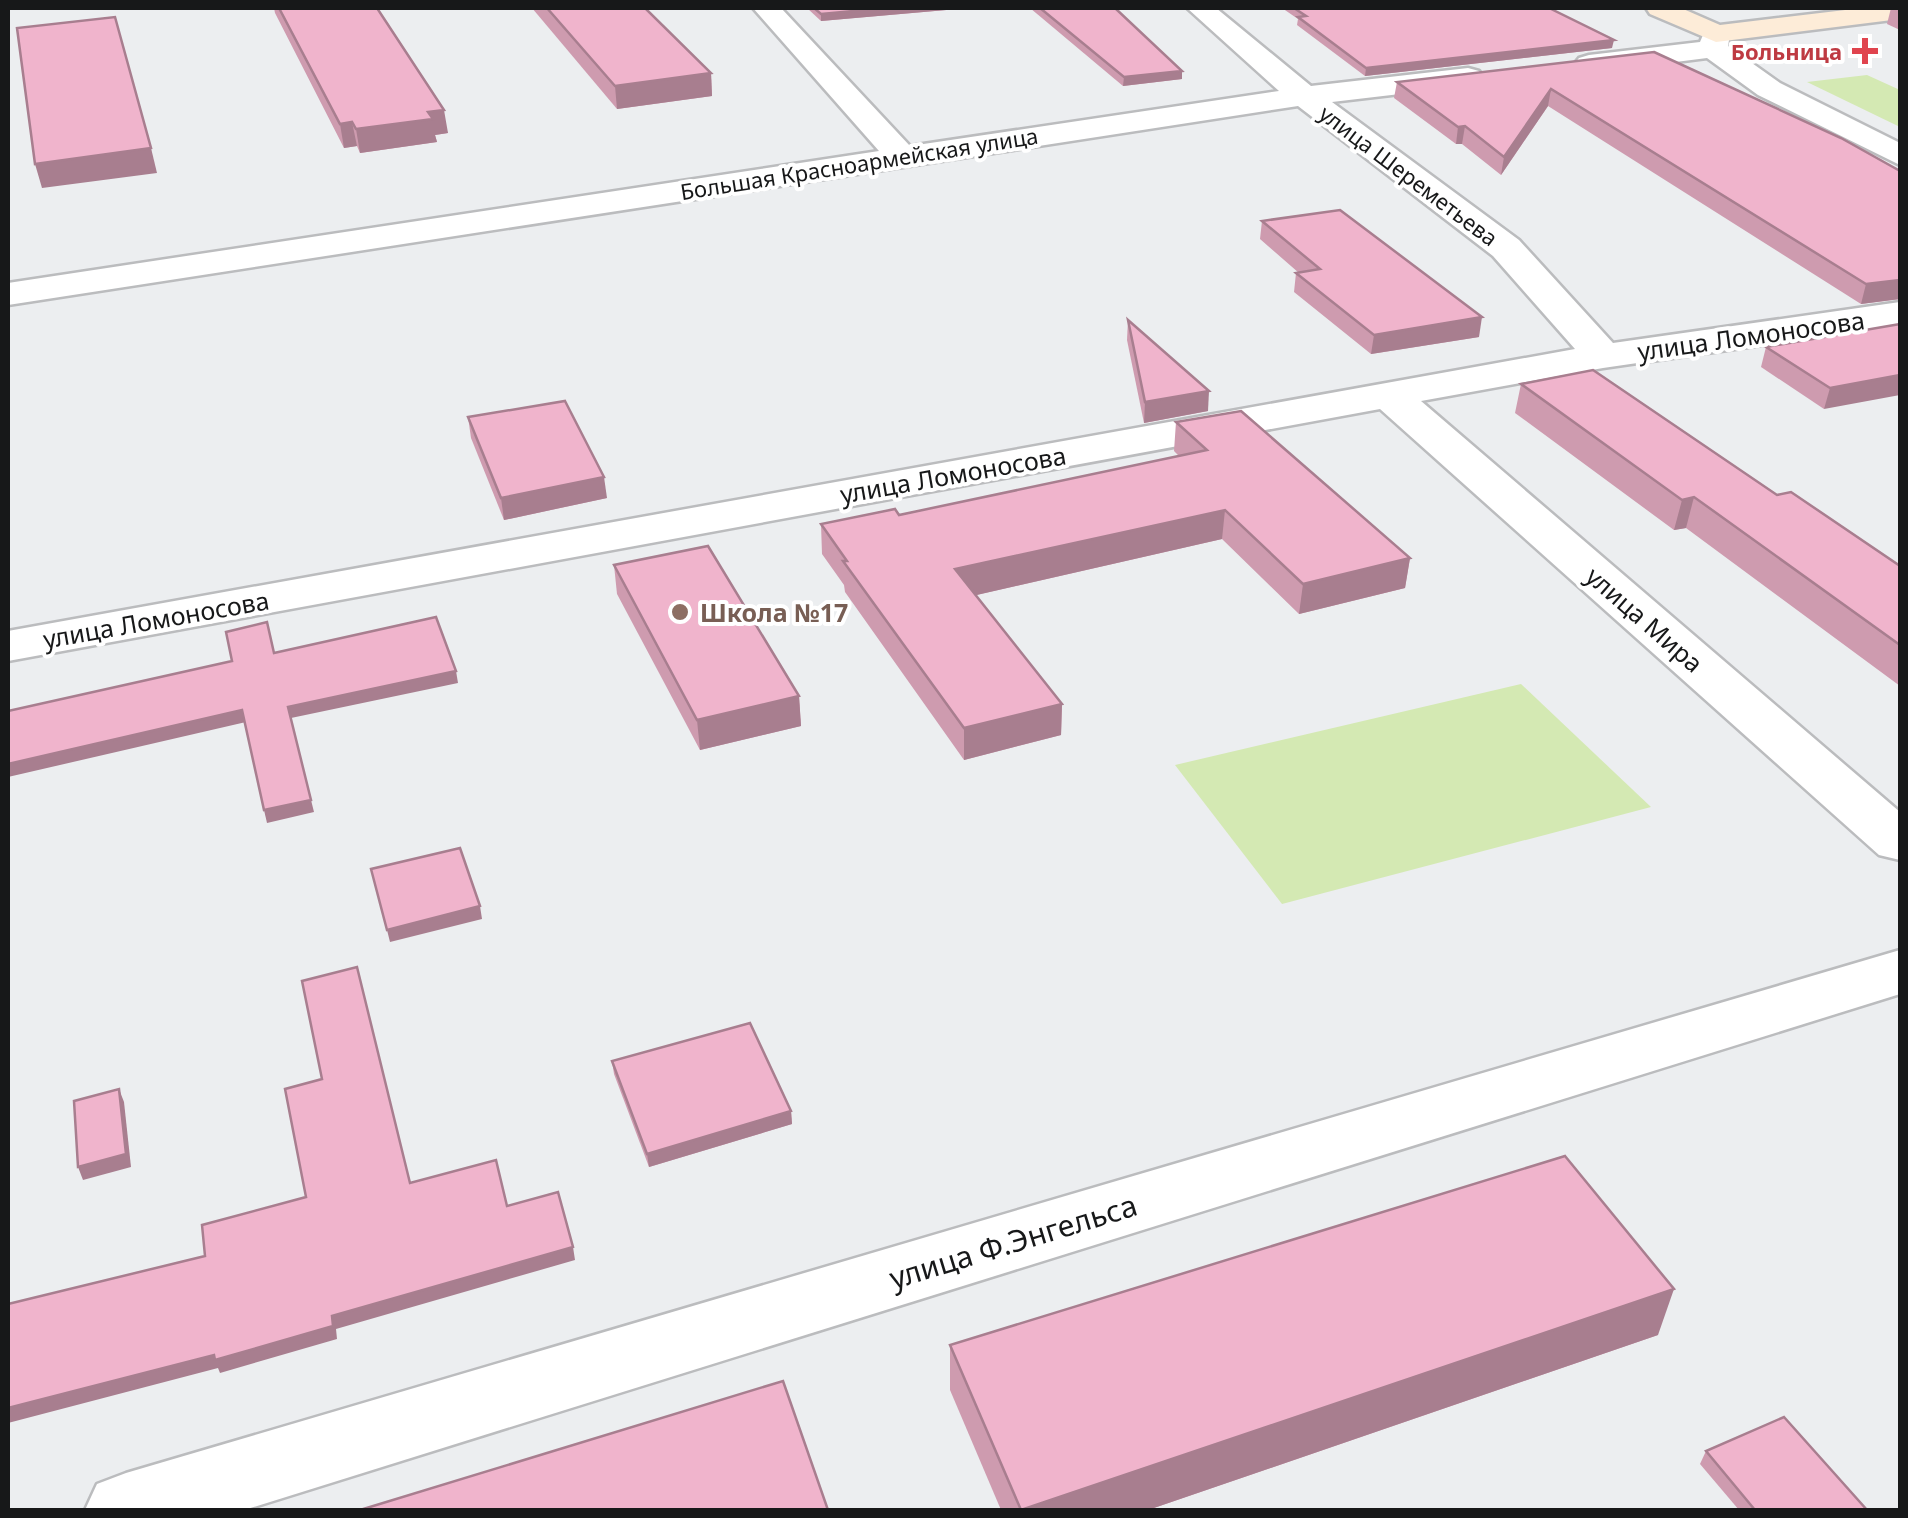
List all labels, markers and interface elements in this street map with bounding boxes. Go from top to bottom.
place label: Больница [1731,36,1842,66]
marker: Больница [1852,38,1878,64]
street label: улица Шереметьева [1314,98,1504,252]
street label: Большая Красноармейская улица [678,120,1040,206]
street label: улица Ломоносова [1635,302,1867,368]
street label: улица Ломоносова [837,437,1069,511]
street label: улица Мира [1579,559,1711,679]
street label: улица Ломоносова [40,582,272,656]
place label: Школа №17 [700,595,848,629]
marker: Школа №17 [669,601,691,623]
street label: улица Ф.Энгельса [884,1184,1142,1298]

